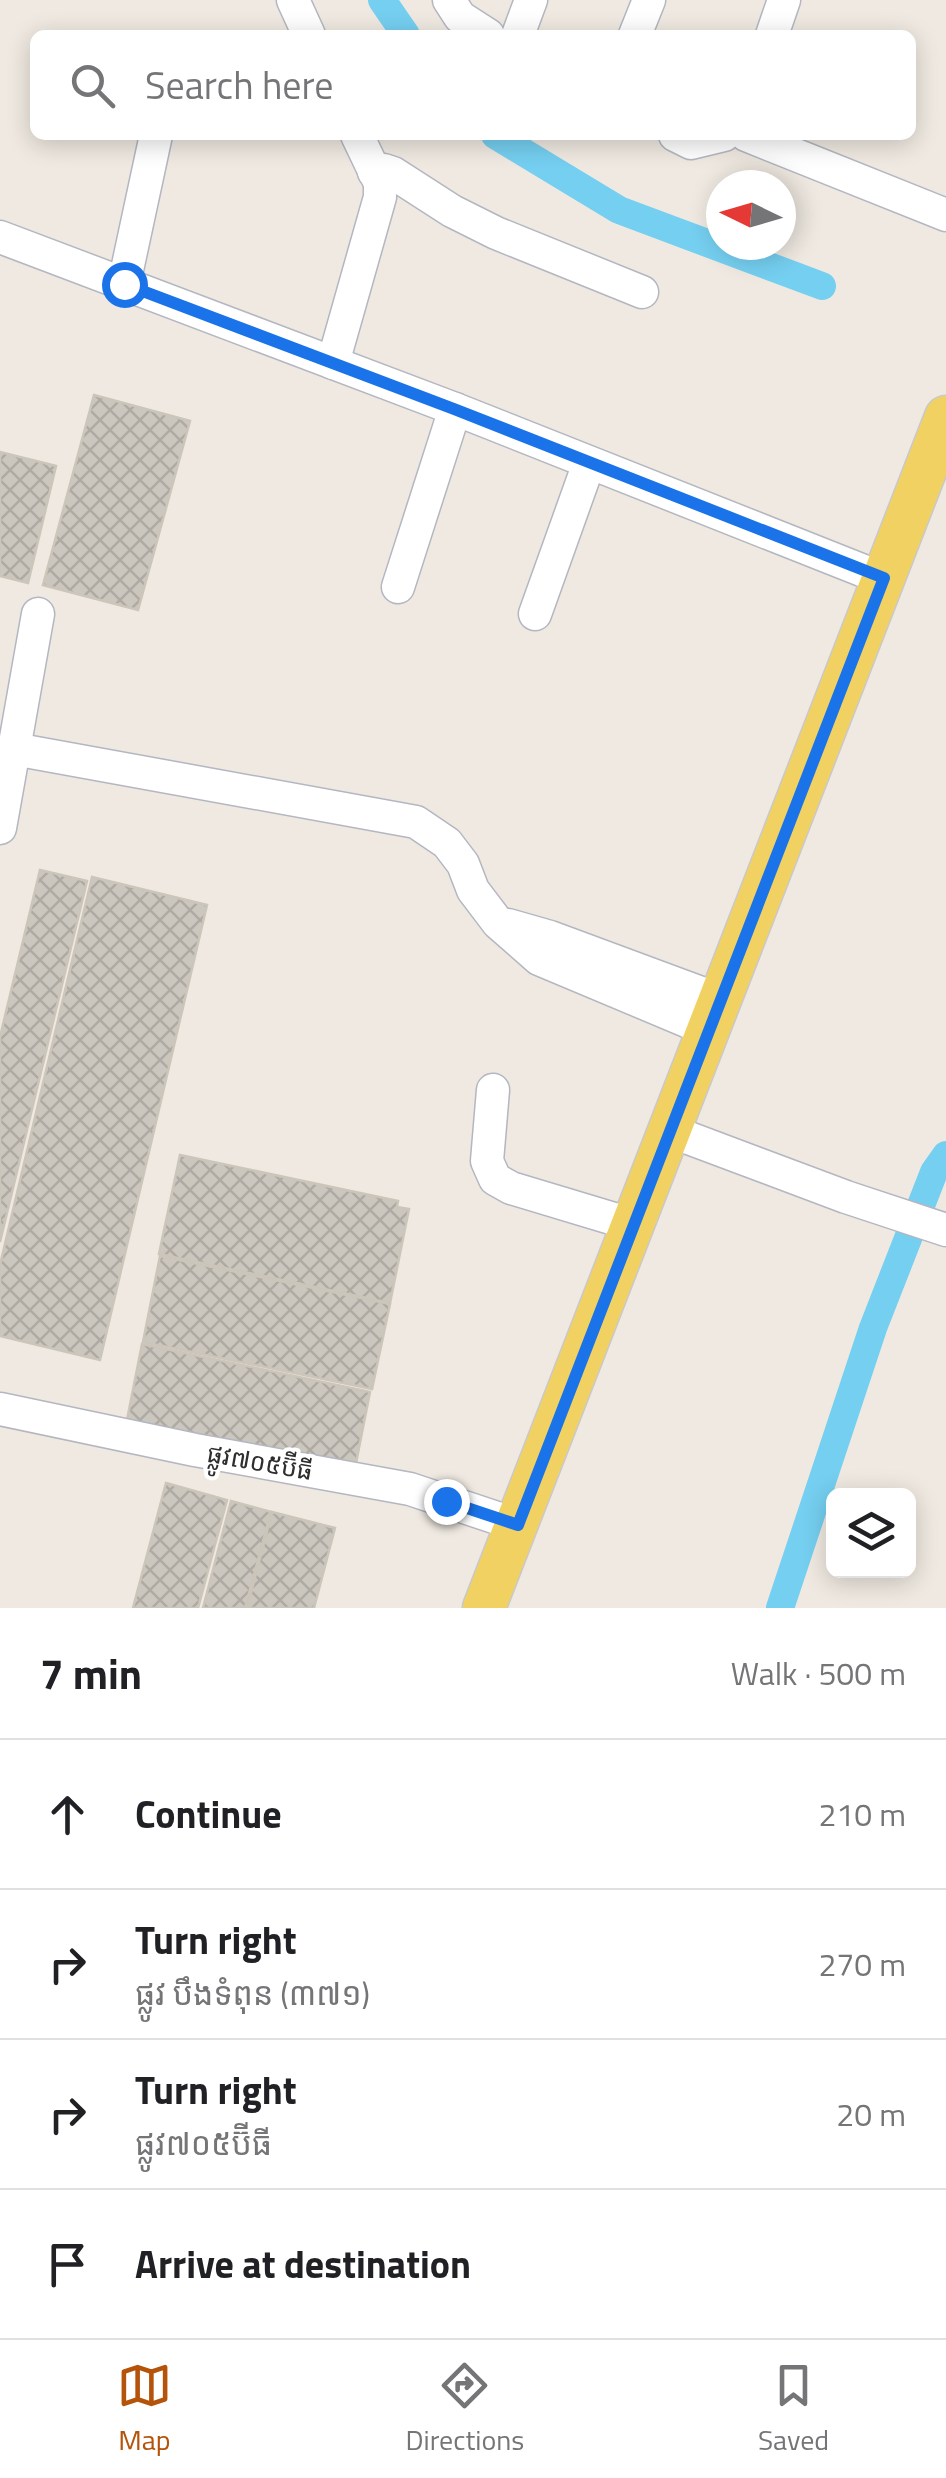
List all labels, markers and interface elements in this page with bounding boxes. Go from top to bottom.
search box [30,30,916,140]
text: Search here [145,56,333,114]
icon: search [65,58,120,113]
north arrow [706,170,796,260]
route start [102,262,148,308]
street label: ផ្លូវ៧០៥ប៊ីធី [203,1434,316,1494]
route end [424,1479,470,1525]
map controls [826,1488,916,1578]
button: layers [826,1488,916,1578]
text: 7 min [40,1641,142,1705]
text: Walk · 500 m [731,1649,906,1697]
text: Continue [135,1785,282,1843]
icon: ahead [40,1787,95,1842]
text: 210 m [818,1790,906,1838]
text: Turn right [135,1911,297,1969]
icon: right [40,1937,95,1992]
text: 270 m [818,1940,906,1988]
text: ផ្លូវ បឹងទំពុន (៣៧១) [135,1969,370,2017]
text: Turn right [135,2061,297,2119]
icon: right [40,2087,95,2142]
text: 20 m [836,2090,906,2138]
text: ផ្លូវ៧០៥ប៊ីធី [135,2119,272,2167]
text: Arrive at destination [135,2235,471,2293]
icon: arrive [40,2237,95,2292]
tab: Map [117,2358,172,2461]
tab: Directions [406,2358,524,2461]
tab: Saved [758,2358,829,2461]

